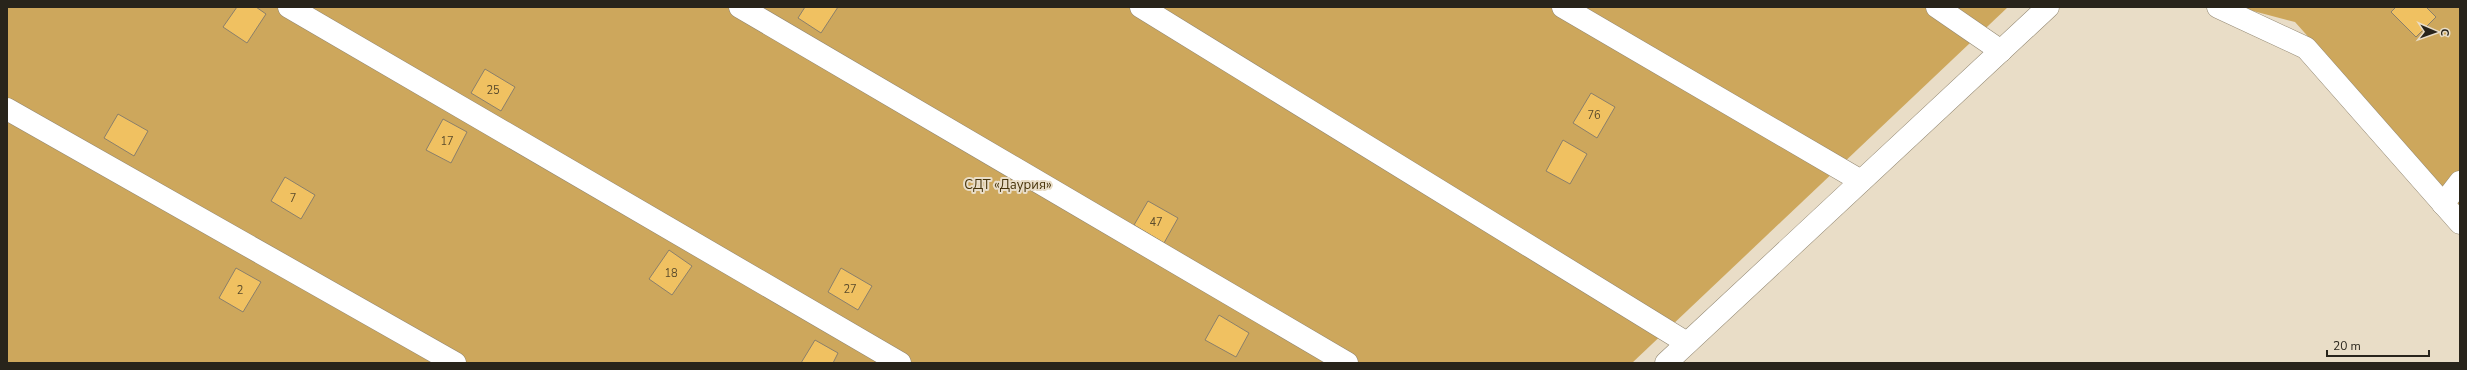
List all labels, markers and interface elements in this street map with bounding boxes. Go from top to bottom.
north arrow [2415,12,2455,52]
text: С [2437,28,2452,37]
house number: 25 [486,83,500,98]
house number: 76 [1587,108,1601,123]
house number: 17 [440,134,454,149]
park label: СДТ «Даурия» [964,176,1052,194]
house number: 7 [290,191,296,206]
house number: 47 [1149,215,1163,230]
house number: 18 [664,266,678,281]
house number: 27 [843,282,857,297]
house number: 2 [237,283,243,298]
scale bar [2327,332,2429,358]
text: 20 m [2333,338,2361,354]

